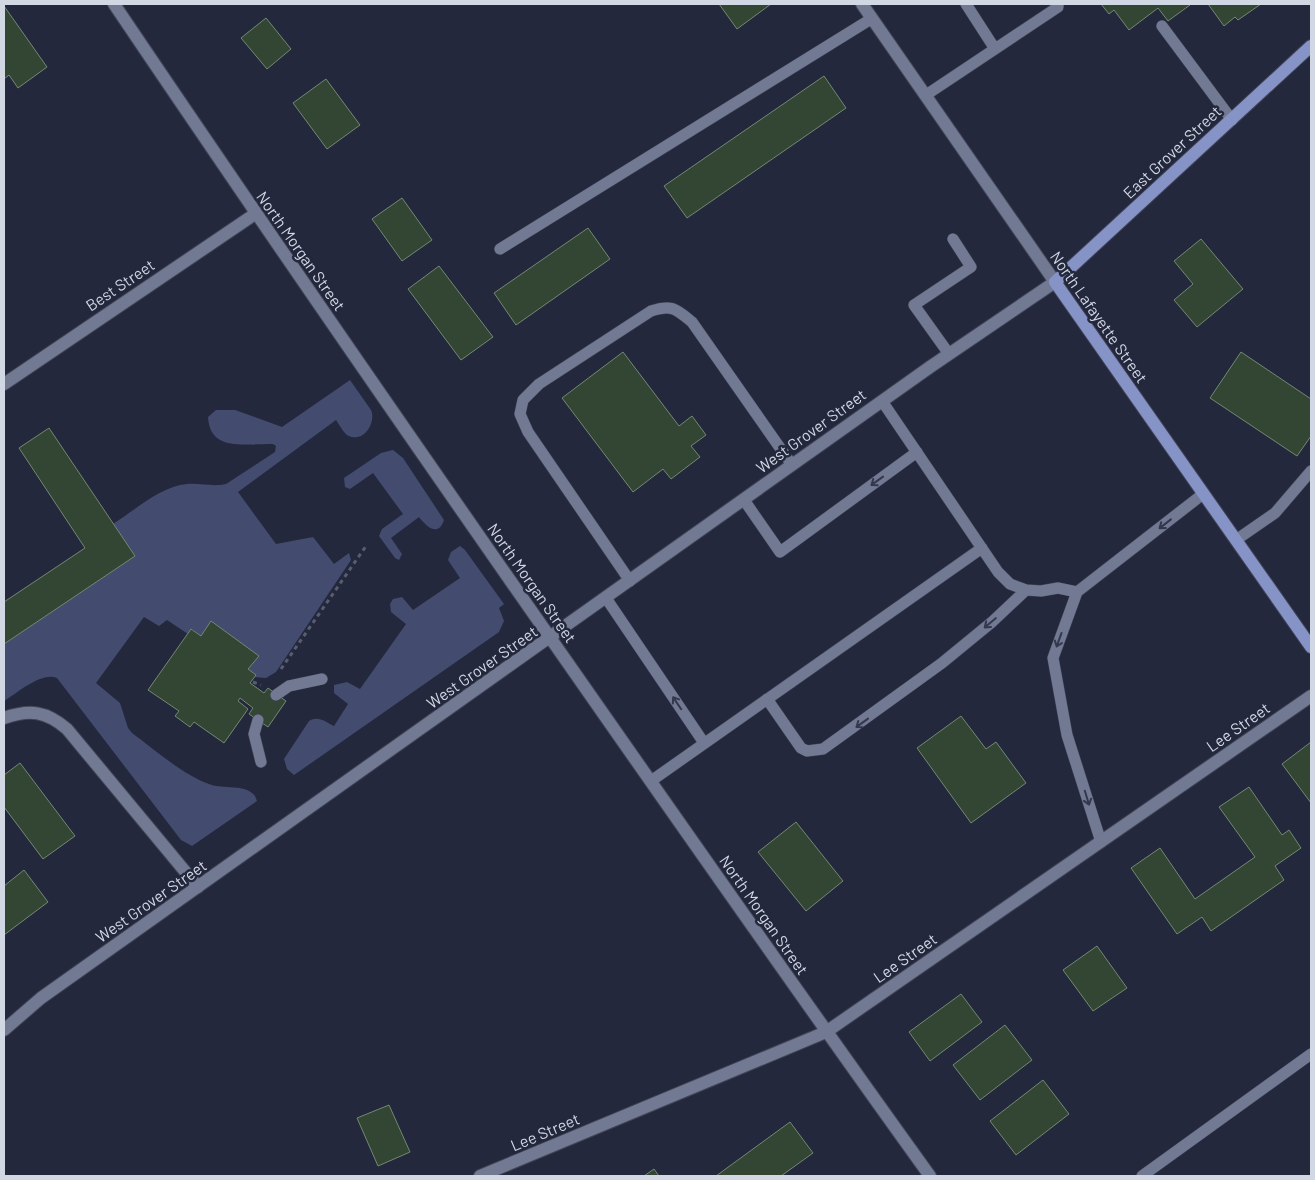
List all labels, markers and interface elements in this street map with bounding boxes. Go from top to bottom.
street label: East Grover Street [1119,101,1225,202]
street label: North Morgan Street [253,187,350,314]
street label: North Lafayette Street [1047,247,1152,386]
street label: Best Street [82,255,158,314]
street label: West Grover Street [752,384,869,477]
one-way arrow [870,476,884,486]
one-way arrow [1159,518,1172,529]
street label: North Morgan Street [484,519,581,646]
one-way arrow [984,618,997,629]
street label: West Grover Street [423,621,541,712]
one-way arrow [1054,633,1063,648]
one-way arrow [672,696,682,710]
street label: Lee Street [1202,698,1273,755]
one-way arrow [855,718,869,728]
one-way arrow [1082,789,1092,805]
street label: North Morgan Street [716,851,813,978]
street label: West Grover Street [92,855,210,946]
street label: Lee Street [869,929,940,986]
street label: Lee Street [507,1109,582,1155]

